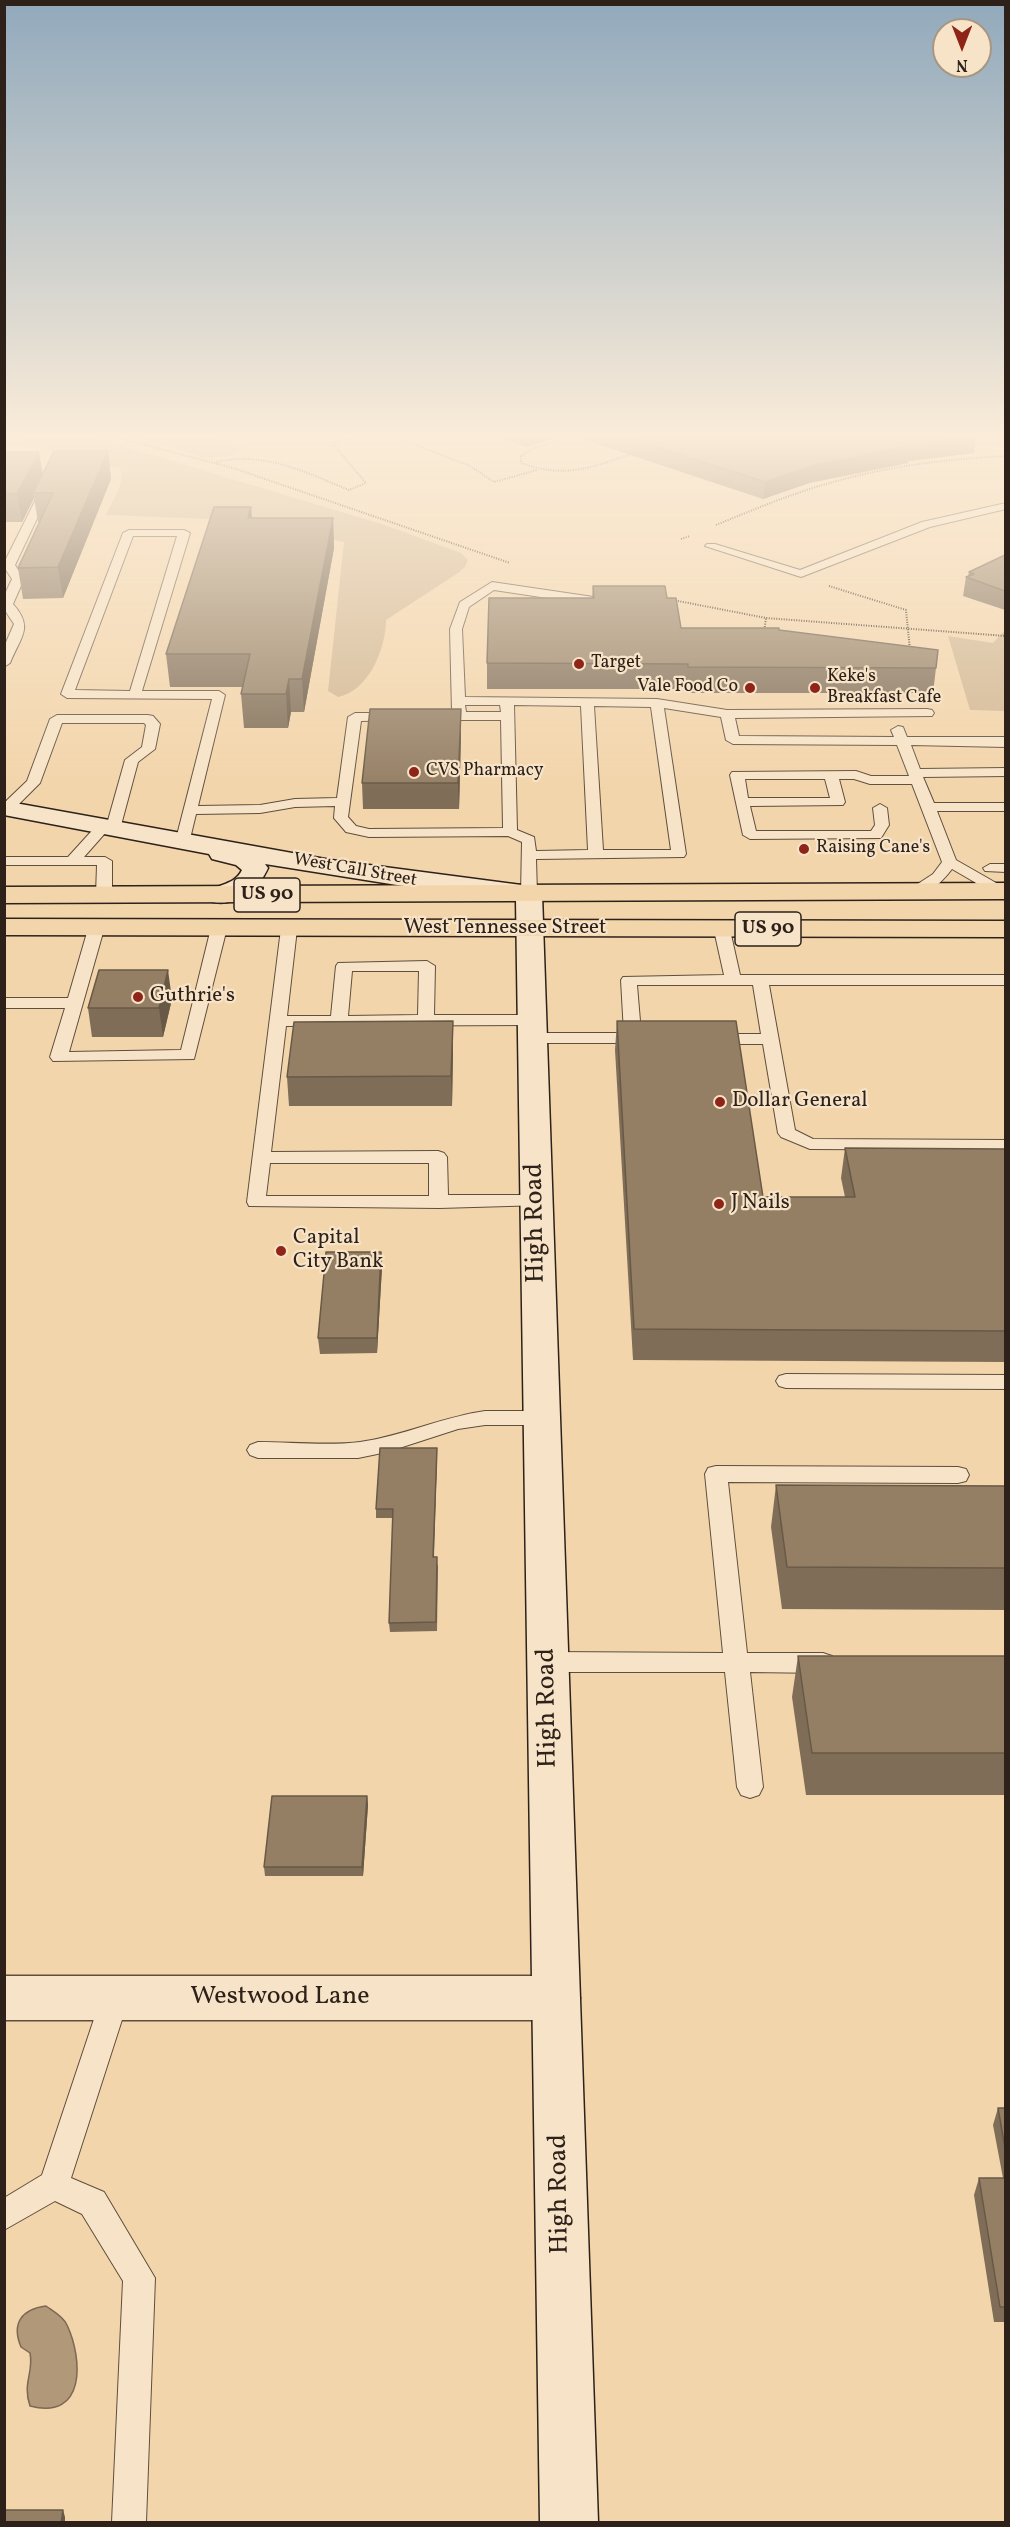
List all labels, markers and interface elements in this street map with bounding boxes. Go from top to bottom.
north arrow [932,18,992,78]
text: N [956,53,968,75]
place label: Target [591,653,641,675]
marker: Target [572,657,586,671]
place label: Keke's Breakfast Cafe [827,667,941,710]
place label: Vale Food Co [637,677,738,699]
marker: Vale Food Co [743,681,757,695]
marker: Keke's Breakfast Cafe [808,681,822,695]
place label: CVS Pharmacy [426,761,543,783]
marker: CVS Pharmacy [407,765,421,779]
place label: Raising Cane's [816,838,930,860]
marker: Raising Cane's [797,842,811,856]
street label: West Call Street [292,850,418,892]
road number: US 90 [234,878,300,912]
road number: US 90 [735,912,801,946]
street label: West Tennessee Street [404,916,606,942]
place label: Guthrie's [150,984,235,1010]
marker: Guthrie's [131,990,145,1004]
place label: Dollar General [732,1089,868,1115]
marker: Dollar General [713,1095,727,1109]
street label: High Road [520,1163,554,1283]
place label: J Nails [731,1191,790,1217]
marker: J Nails [712,1197,726,1211]
place label: Capital City Bank [293,1226,383,1276]
marker: Capital City Bank [274,1244,288,1258]
street label: High Road [532,1648,566,1768]
street label: Westwood Lane [190,1982,370,2014]
street label: High Road [544,2134,578,2254]

